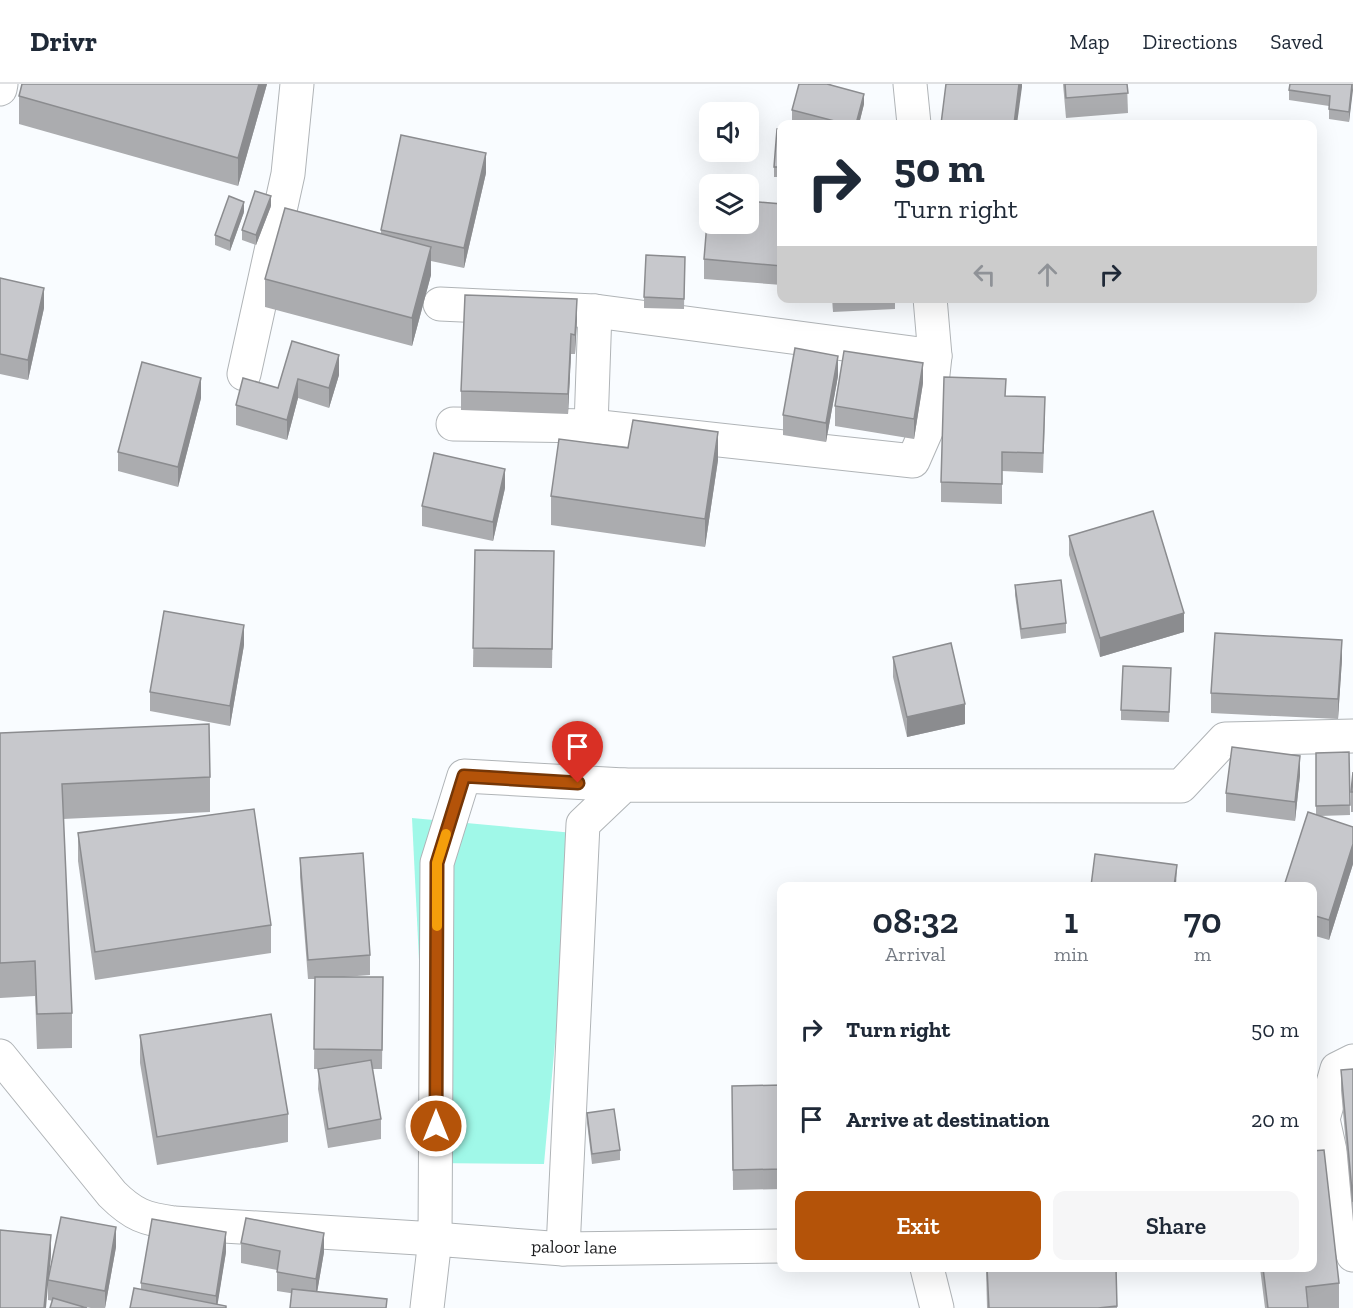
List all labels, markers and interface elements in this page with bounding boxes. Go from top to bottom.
text: Drivr [30,25,97,58]
text: Map [1070,29,1110,54]
text: Directions [1143,29,1237,54]
text: Saved [1270,29,1323,54]
map controls [699,102,759,234]
button: sound [699,102,759,162]
text: 50 m [894,142,985,193]
icon: right [795,144,873,222]
button: layers [699,174,759,234]
text: Turn right [894,193,1018,225]
icon: left [968,258,1001,291]
icon: ahead [1031,258,1064,291]
icon: right [1094,258,1127,291]
pin [552,721,603,783]
icon: arrive [561,730,594,763]
text: 08:32 [872,899,959,942]
text: 1 [1064,899,1078,942]
text: 70 [1184,899,1222,942]
text: Arrival [885,942,946,966]
text: min [1054,942,1088,966]
text: m [1194,942,1211,966]
icon: right [795,1013,828,1046]
text: Turn right [846,1016,950,1043]
text: 50 m [1251,1016,1299,1043]
position arrow [404,1094,468,1158]
icon: arrive [795,1103,828,1136]
text: Arrive at destination [846,1106,1049,1133]
text: 20 m [1251,1106,1299,1133]
button: Exit [795,1191,1041,1260]
button: Share [1053,1191,1299,1260]
street label: paloor lane [531,1235,617,1259]

